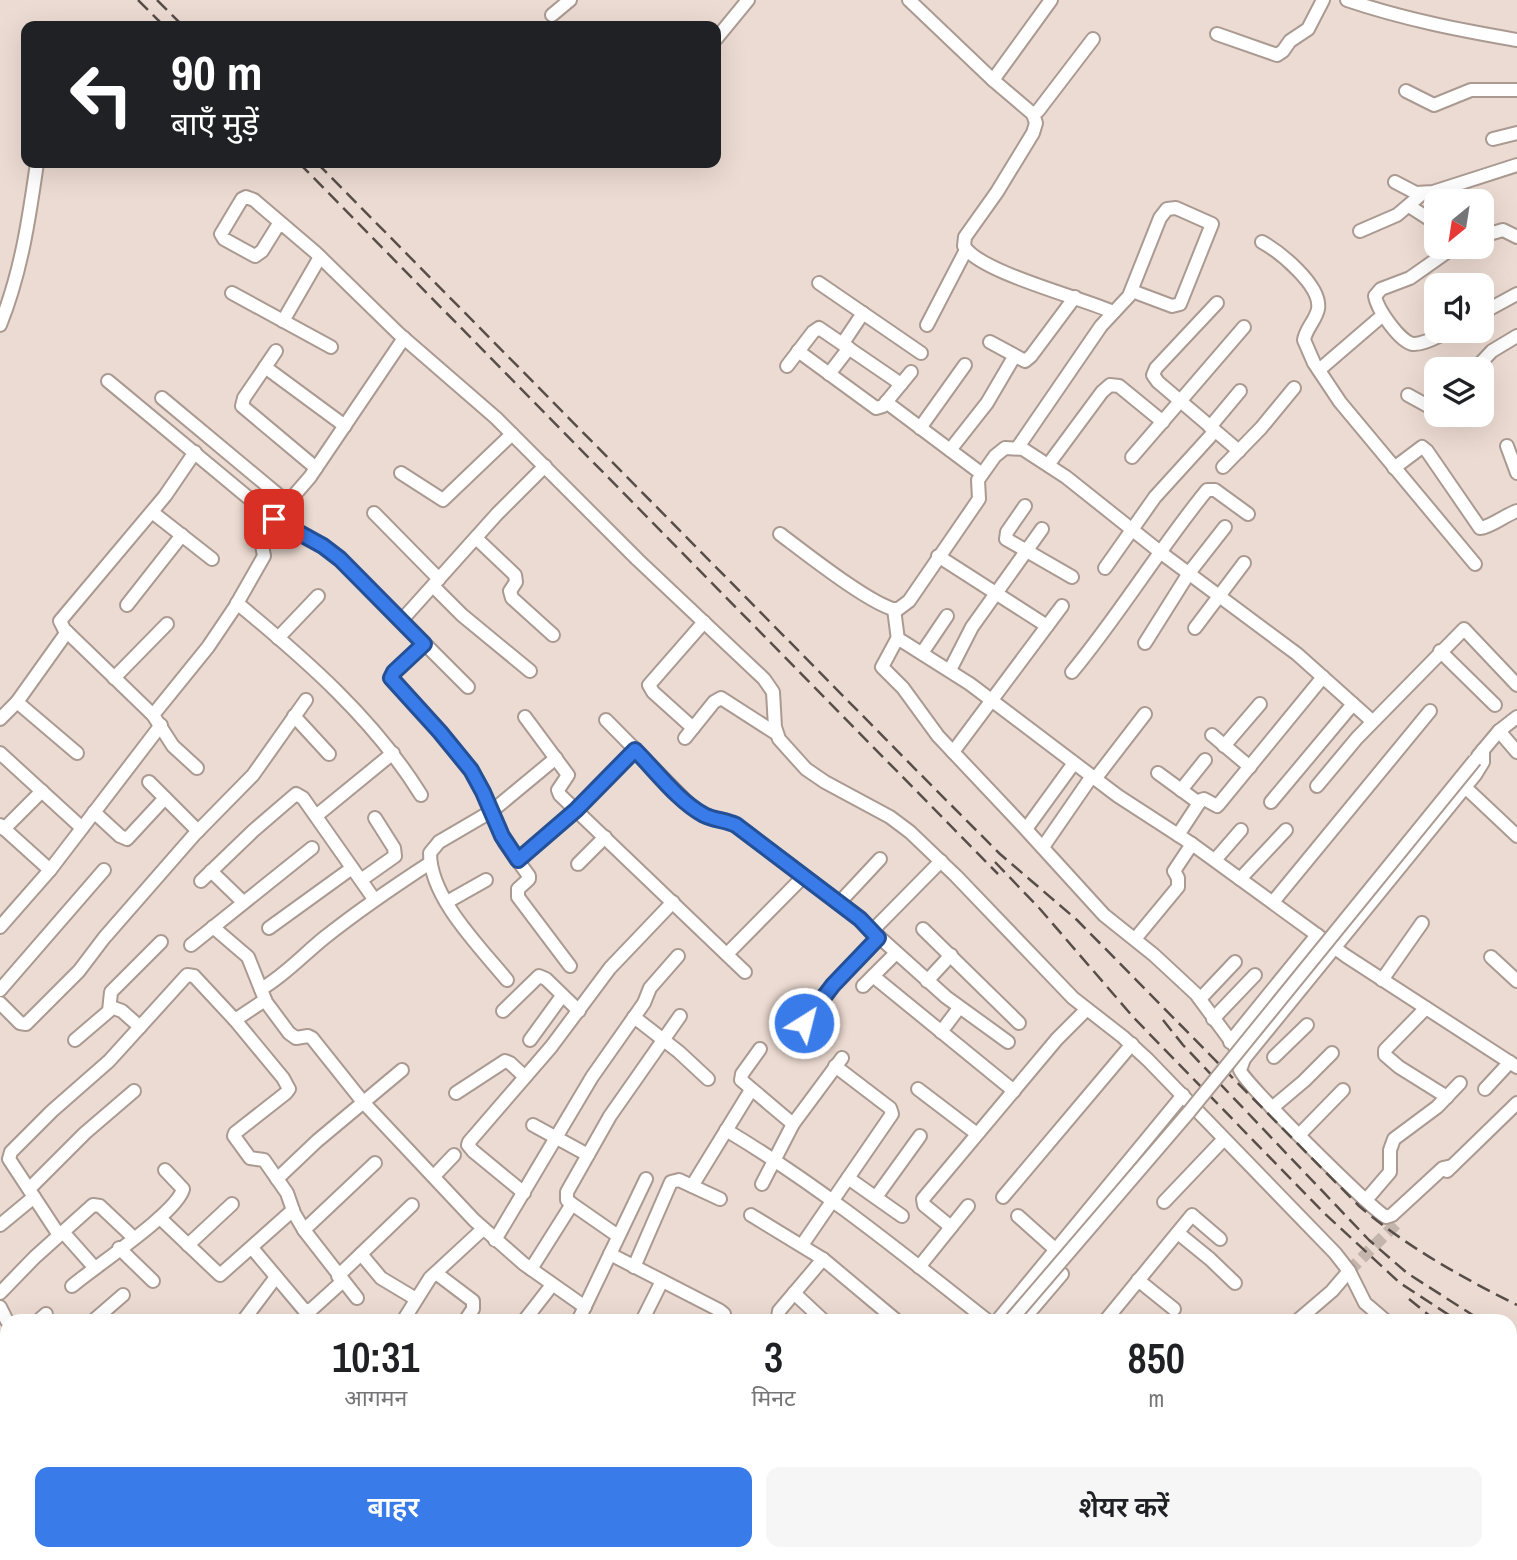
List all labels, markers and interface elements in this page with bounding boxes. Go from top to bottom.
text: 90 m [171,39,263,105]
icon: left [56,49,147,140]
text: बाएँ मुड़ें [171,102,259,145]
north arrow [1424,189,1494,259]
map controls [1424,189,1494,427]
button: sound [1424,273,1494,343]
button: layers [1424,357,1494,427]
pin [244,489,304,549]
icon: arrive [255,500,293,538]
position arrow [767,986,841,1060]
text: 10:31 [332,1329,419,1385]
text: 3 [764,1329,783,1385]
text: 850 [1128,1330,1185,1386]
text: आगमन [344,1382,407,1413]
text: मिनट [751,1382,796,1413]
text: m [1148,1383,1164,1414]
button: बाहर [35,1467,752,1547]
button: शेयर करें [766,1467,1482,1547]

